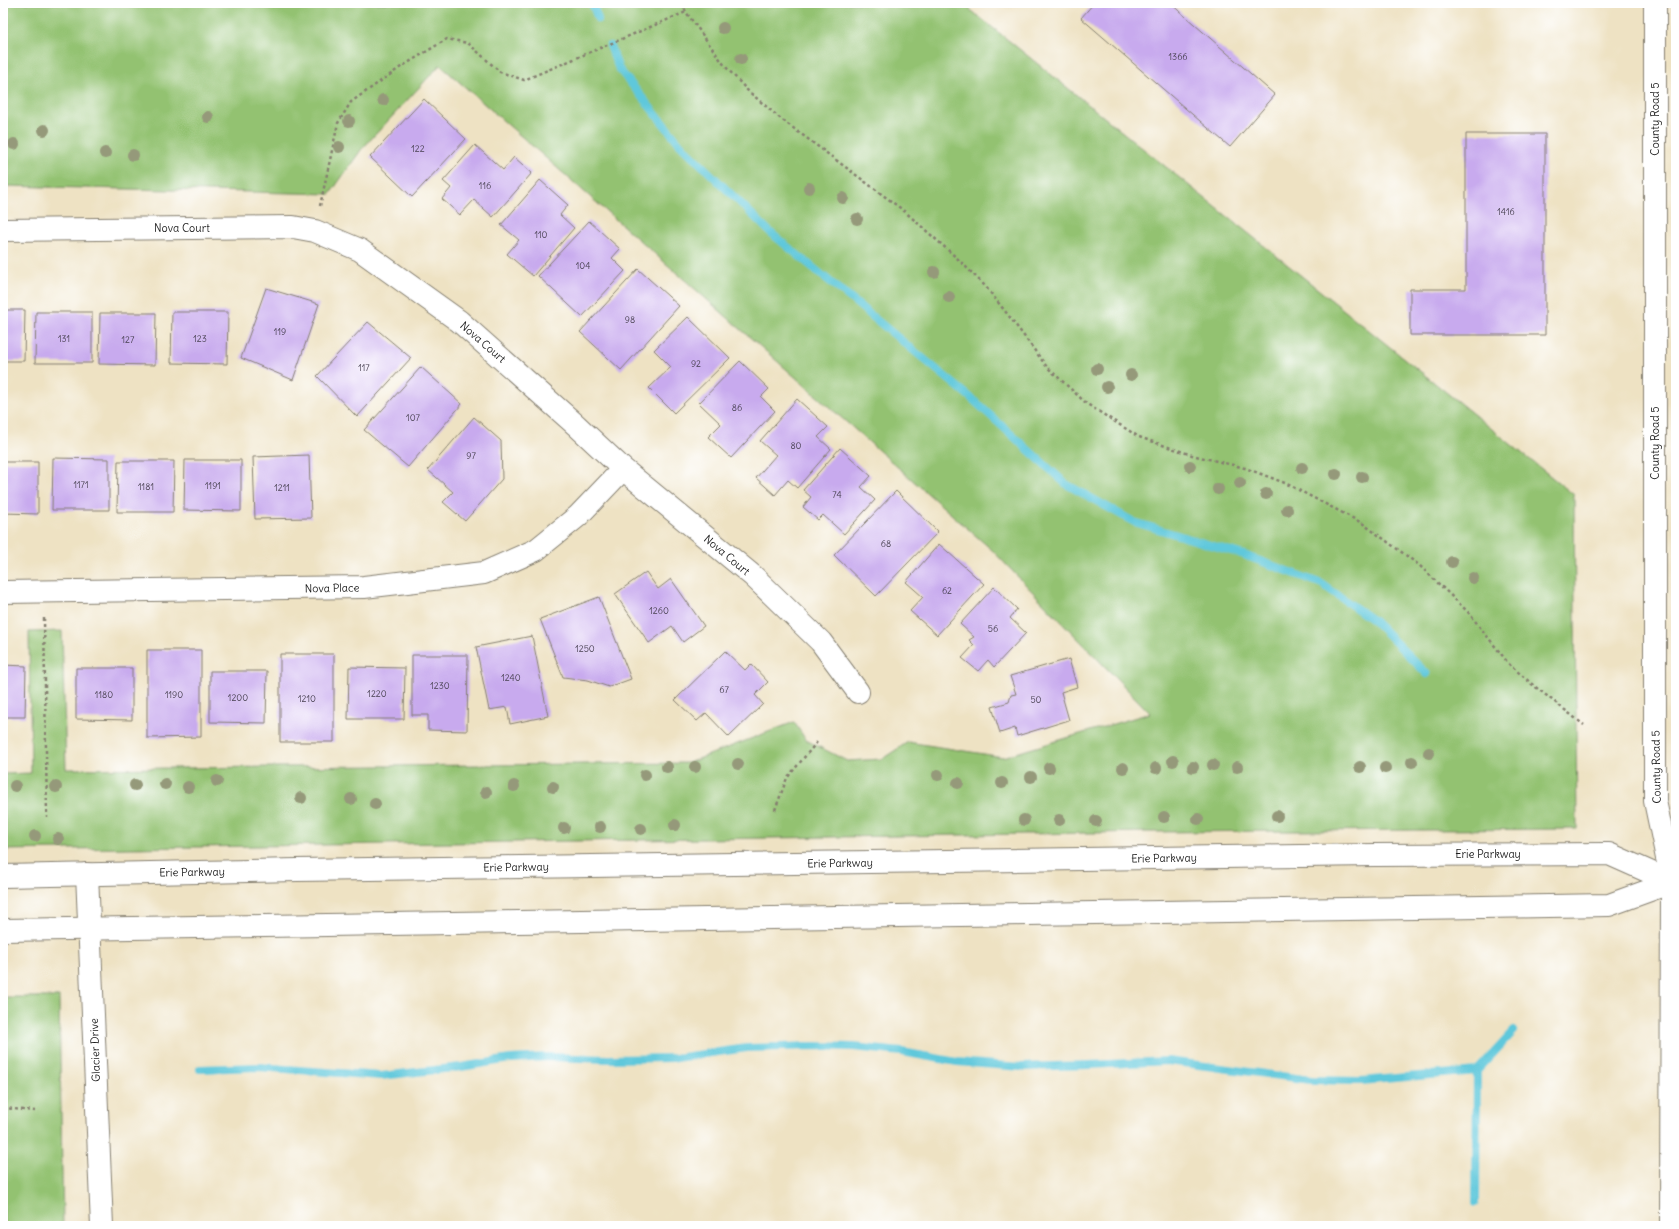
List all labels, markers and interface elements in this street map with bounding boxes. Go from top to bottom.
house number: 1366 [1168,51,1188,62]
street label: County Road 5 [1648,82,1662,156]
house number: 122 [411,143,425,154]
house number: 116 [479,180,491,191]
house number: 1416 [1497,206,1515,217]
street label: Nova Court [154,221,210,235]
house number: 110 [534,229,548,240]
house number: 104 [576,260,590,271]
house number: 98 [625,314,635,325]
street label: Nova Court [457,318,509,366]
house number: 119 [274,326,286,337]
house number: 131 [58,333,70,344]
house number: 123 [193,333,207,344]
house number: 127 [122,334,135,345]
house number: 92 [691,358,701,369]
house number: 117 [358,362,370,373]
house number: 86 [732,402,742,413]
street label: County Road 5 [1648,406,1662,480]
house number: 107 [406,412,420,423]
house number: 80 [790,440,802,451]
house number: 97 [466,450,476,461]
house number: 1171 [73,479,89,490]
house number: 1191 [205,480,221,491]
house number: 1181 [138,481,154,492]
house number: 1211 [274,482,290,493]
house number: 74 [832,489,842,500]
street label: Nova Court [701,532,753,578]
house number: 68 [881,538,891,549]
street label: Nova Place [305,581,359,595]
house number: 62 [942,585,952,596]
house number: 1260 [649,605,669,616]
house number: 56 [988,623,998,634]
house number: 1250 [575,643,595,654]
house number: 1240 [501,672,521,683]
house number: 1230 [430,680,450,691]
house number: 67 [719,684,729,695]
house number: 1220 [367,688,387,699]
house number: 1180 [95,689,113,700]
house number: 1190 [165,689,183,700]
house number: 1200 [228,692,248,703]
house number: 1210 [298,693,316,704]
house number: 50 [1030,694,1042,705]
street label: County Road 5 [1648,730,1664,804]
street label: Erie Parkway [1455,847,1521,861]
street label: Erie Parkway [1131,850,1197,866]
street label: Erie Parkway [807,855,873,871]
street label: Erie Parkway [483,859,549,875]
street label: Erie Parkway [159,864,225,880]
street label: Glacier Drive [87,1018,103,1082]

